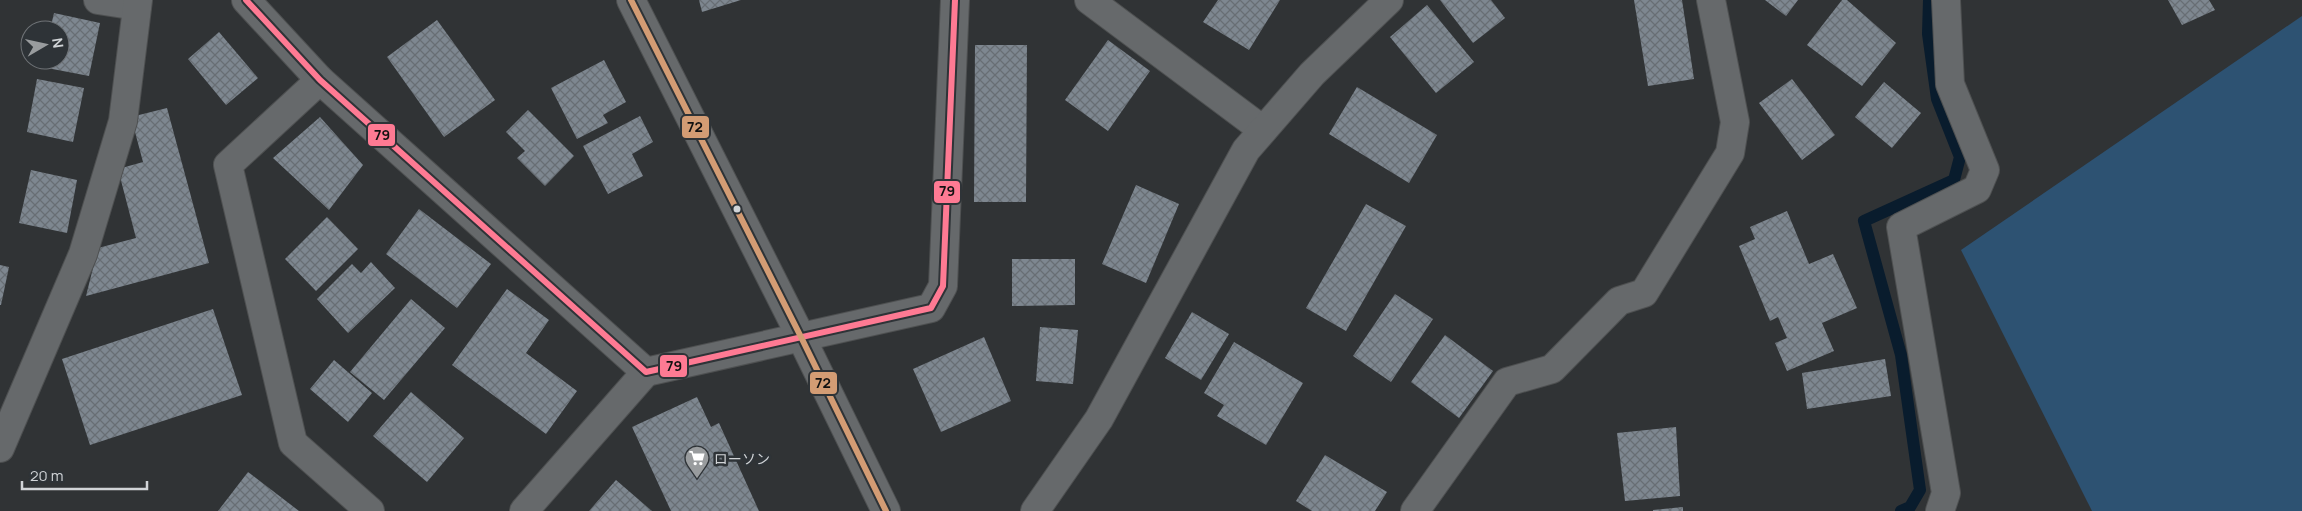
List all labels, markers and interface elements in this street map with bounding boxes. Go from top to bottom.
north arrow [20,20,70,70]
text: N [48,36,69,49]
line badge: 72 [681,115,710,139]
text: 72 [687,117,703,136]
line badge: 79 [367,123,396,147]
text: 79 [374,125,390,144]
line badge: 79 [933,180,961,204]
text: 79 [939,181,955,200]
unlabelled marker [732,204,742,214]
line badge: 79 [659,354,688,378]
text: 79 [666,356,682,375]
line badge: 72 [809,371,838,395]
text: 72 [815,373,831,392]
supermarket icon: ローソン [684,445,710,479]
place label: ローソン [714,449,770,468]
scale bar [22,458,148,490]
text: 20 m [30,465,63,486]

